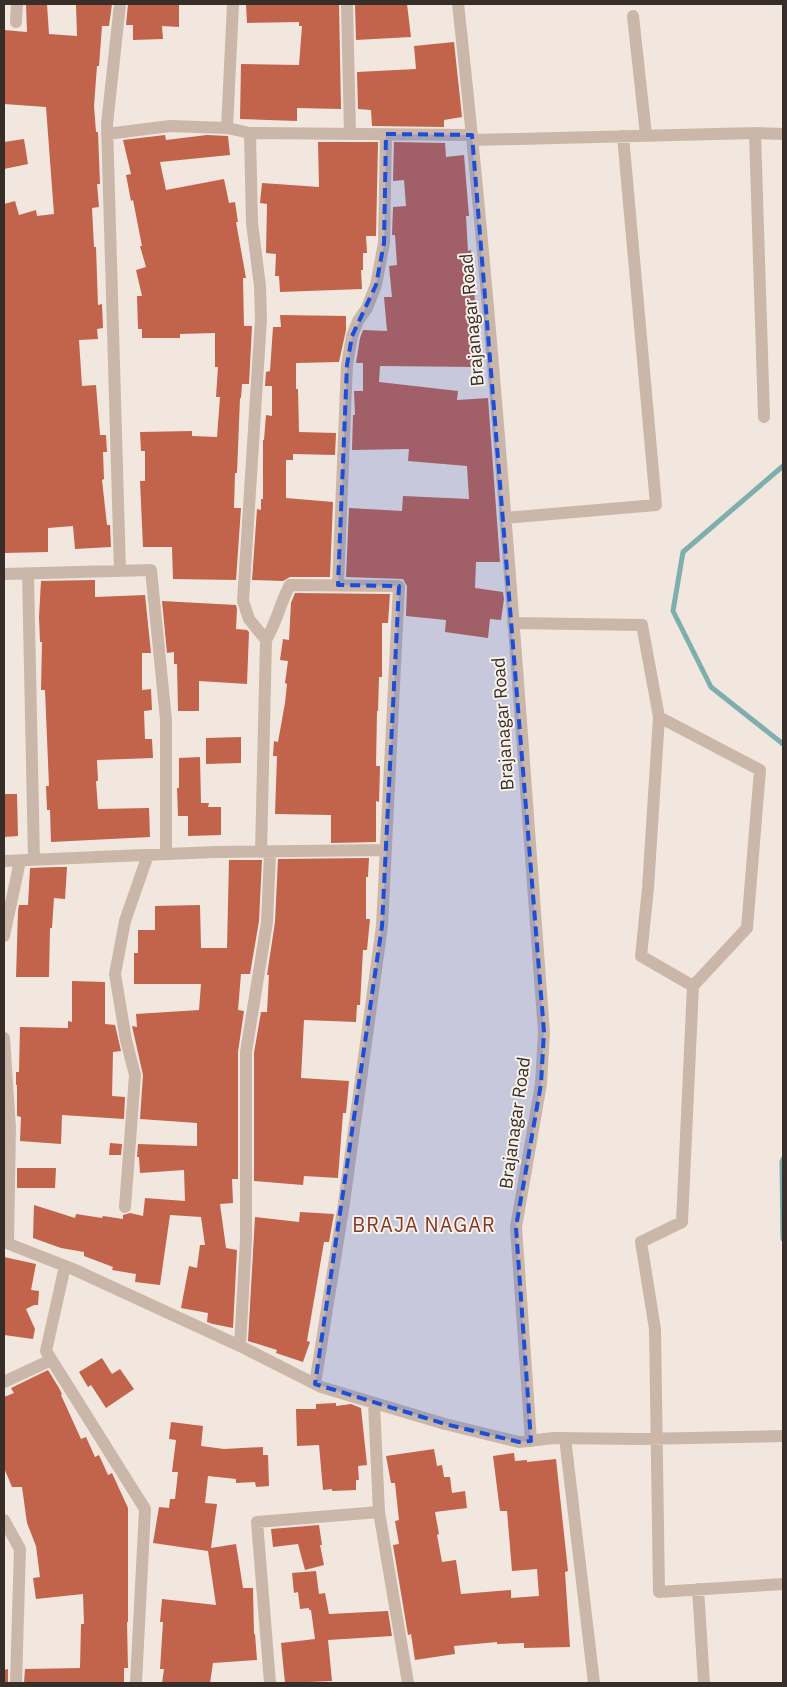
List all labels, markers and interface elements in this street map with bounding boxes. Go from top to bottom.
street label: Brajanagar Road [454,253,489,387]
street label: Brajanagar Road [486,657,519,791]
street label: Brajanagar Road [494,1055,535,1190]
district label: BRAJA NAGAR [352,1211,496,1238]

